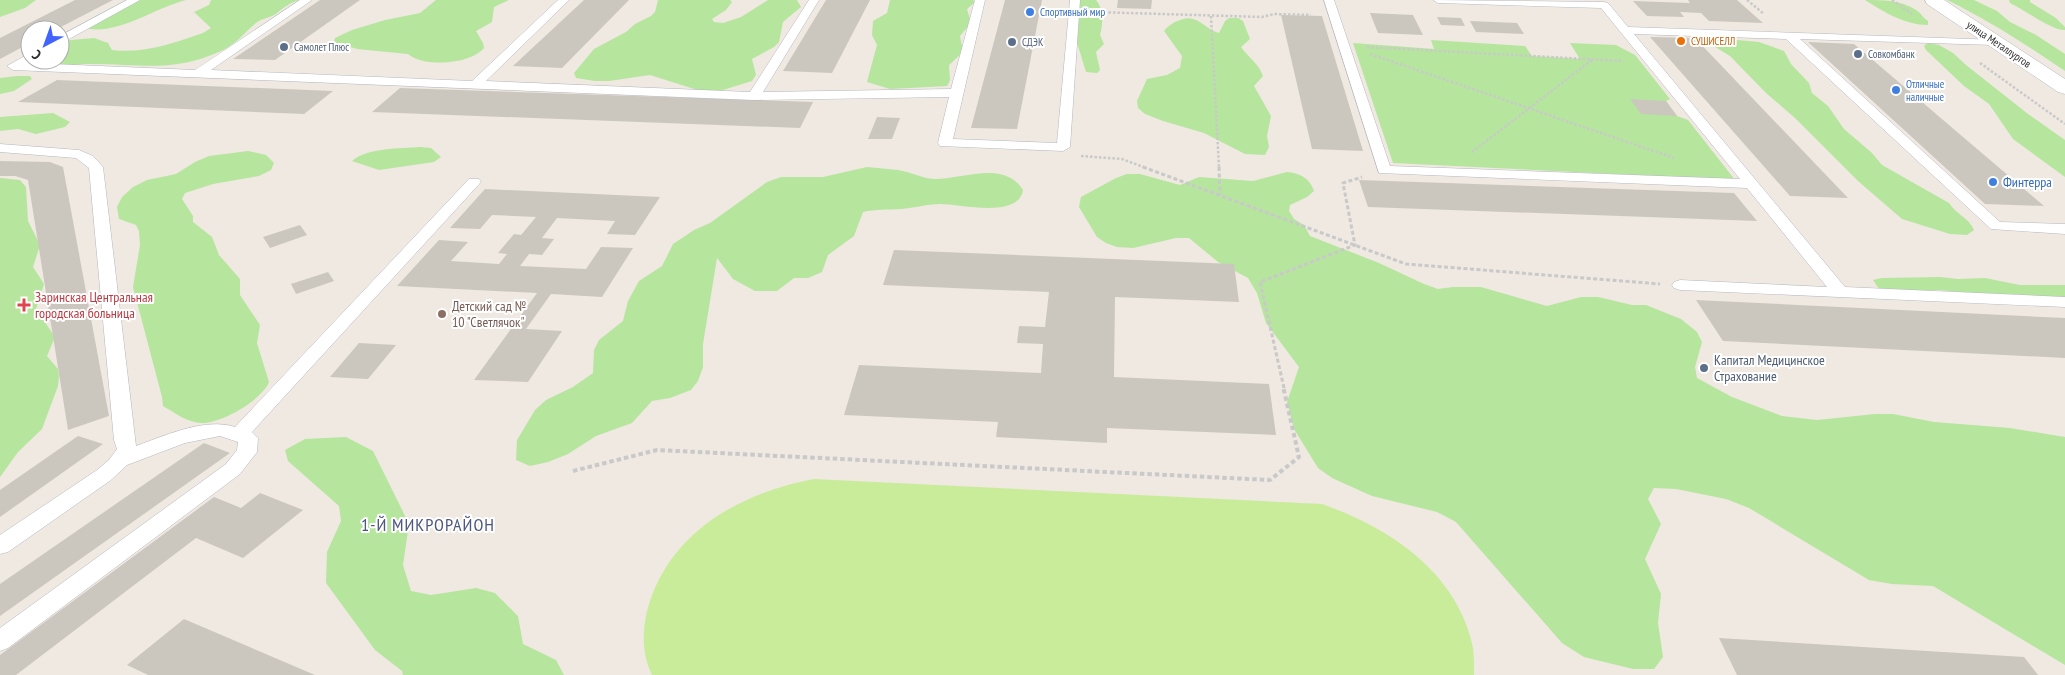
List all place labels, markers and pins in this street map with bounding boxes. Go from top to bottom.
place label: Спортивный мир [1040,5,1105,19]
marker: Спортивный мир [1024,6,1036,18]
place label: СУШИСЕЛЛ [1691,34,1735,48]
place label: СДЭК [1022,35,1044,49]
marker: СУШИСЕЛЛ [1675,35,1687,47]
marker: СДЭК [1006,36,1018,48]
place label: Самолет Плюс [294,40,349,54]
marker: Самолет Плюс [278,41,290,53]
place label: Совкомбанк [1868,47,1916,61]
marker: Совкомбанк [1852,48,1864,60]
place label: Отличные наличные [1906,77,1945,104]
marker: Отличные наличные [1890,84,1902,96]
place label: Финтерра [2003,173,2052,191]
marker: Финтерра [1987,176,1999,188]
place label: Заринская Центральная городская больница [35,288,153,322]
place label: Детский сад № 10 "Светлячок" [452,297,526,331]
marker: Заринская Центральная городская больница [17,298,31,312]
marker: Детский сад № 10 "Светлячок" [436,308,448,320]
place label: Капитал Медицинское Страхование [1714,351,1825,385]
marker: Капитал Медицинское Страхование [1698,362,1710,374]

